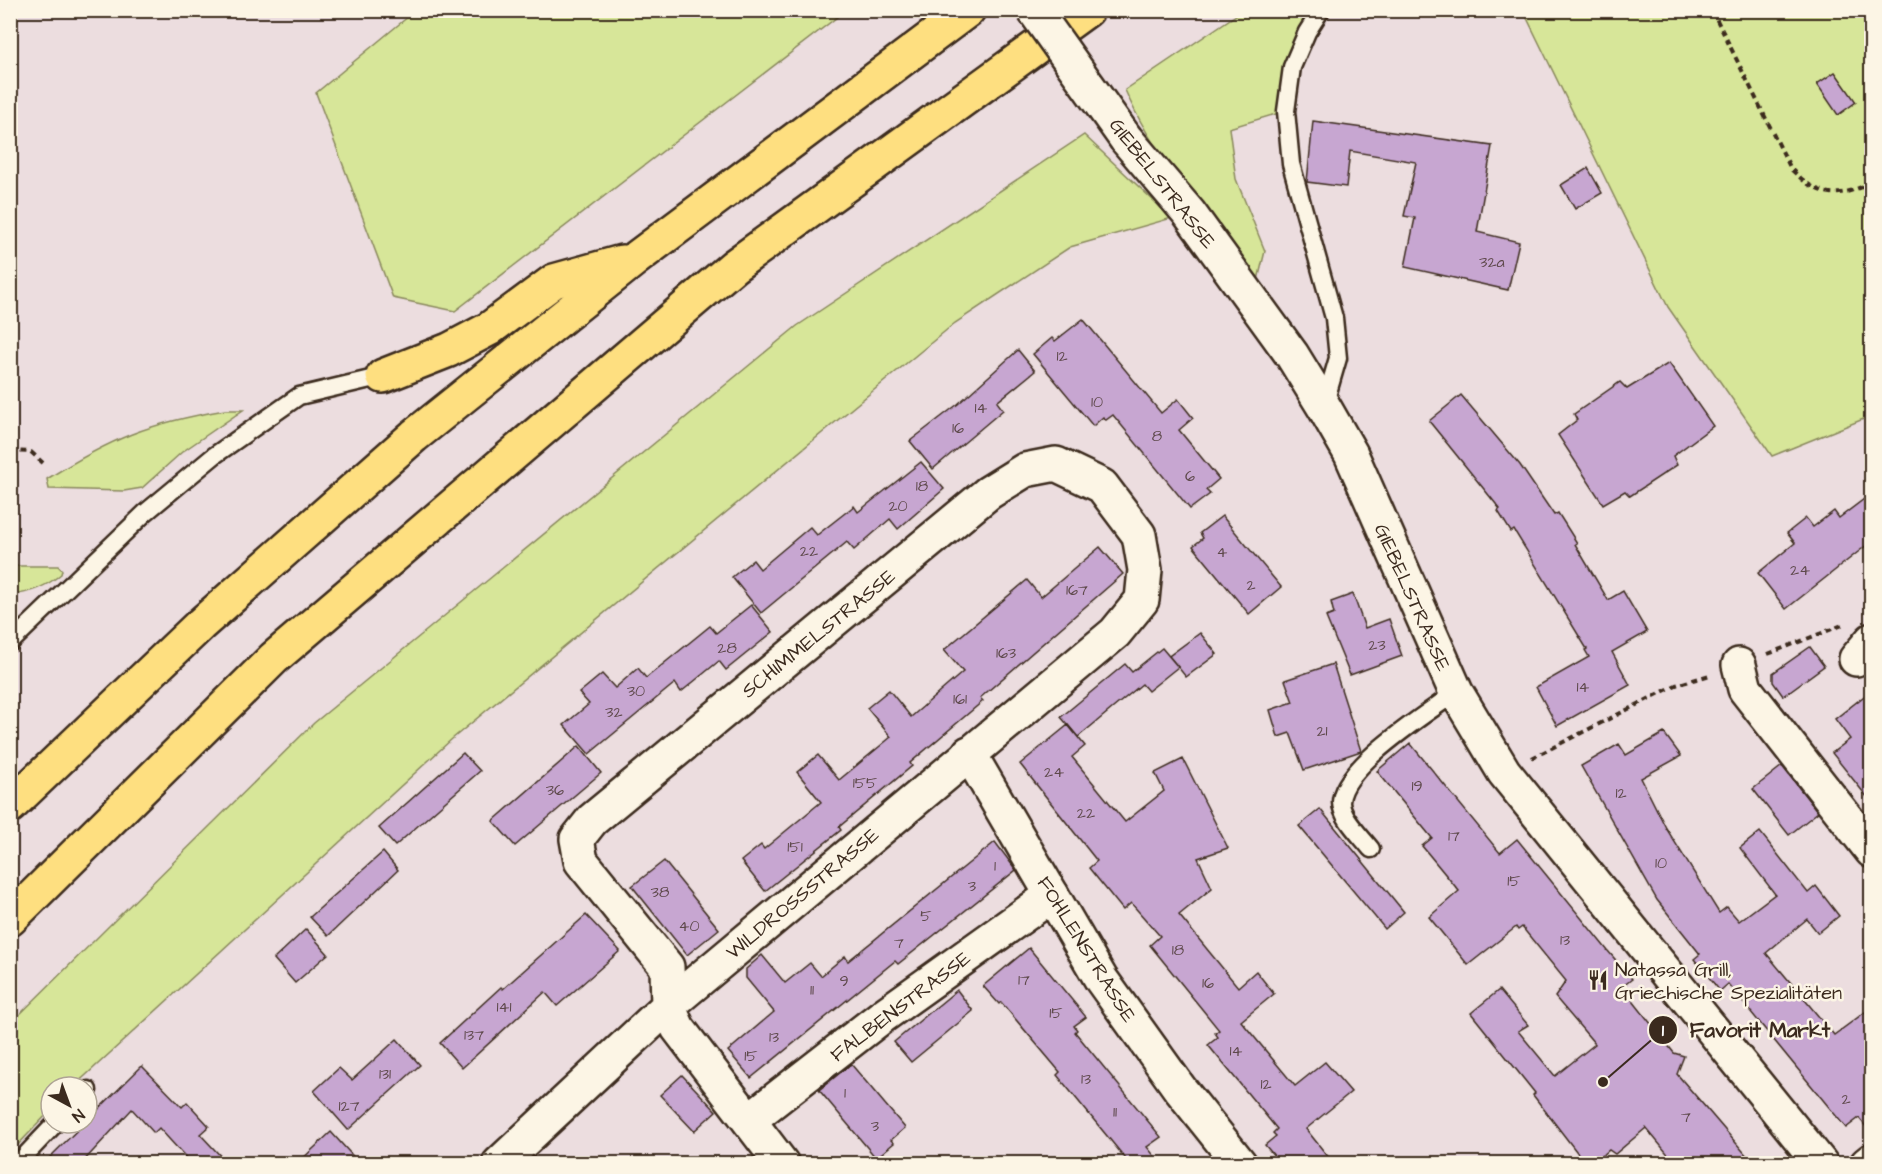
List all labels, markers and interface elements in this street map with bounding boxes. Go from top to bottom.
street label: GIEBELSTRASSE [1102,113,1222,255]
house number: 32a [1479,251,1505,273]
house number: 12 [1056,345,1068,367]
house number: 10 [1091,391,1103,413]
house number: 14 [975,397,988,419]
house number: 16 [952,417,964,439]
house number: 8 [1152,425,1162,447]
house number: 6 [1185,465,1195,487]
house number: 18 [916,475,928,497]
house number: 20 [888,495,908,517]
street label: GIEBELSTRASSE [1367,519,1457,676]
house number: 22 [800,540,818,562]
house number: 4 [1217,541,1228,563]
house number: 24 [1790,559,1810,581]
street label: SCHIMMELSTRASSE [736,563,902,705]
house number: 2 [1246,574,1256,596]
house number: 167 [1066,579,1088,601]
house number: 23 [1368,634,1386,656]
house number: 28 [717,637,737,659]
house number: 163 [996,642,1016,664]
house number: 14 [1577,676,1590,698]
house number: 30 [627,680,645,702]
house number: 161 [953,688,967,710]
house number: 32 [605,701,623,723]
house number: 21 [1316,720,1328,742]
house number: 24 [1044,761,1064,783]
house number: 155 [853,772,878,794]
house number: 19 [1411,775,1423,797]
house number: 36 [546,779,564,801]
house number: 12 [1615,782,1627,804]
house number: 22 [1077,802,1095,824]
street label: WILDROSSSTRASSE [720,821,885,966]
house number: 17 [1448,825,1460,847]
house number: 151 [787,836,803,858]
house number: 10 [1655,852,1667,874]
house number: 1 [994,855,996,877]
house number: 15 [1507,870,1521,892]
street label: FOHLENSTRASSE [1030,871,1142,1028]
house number: 3 [968,875,976,897]
house number: 38 [651,881,669,903]
house number: 5 [920,905,932,927]
house number: 40 [679,915,699,937]
house number: 13 [1560,929,1570,951]
house number: 7 [894,932,904,954]
house number: 18 [1172,939,1184,961]
street label: FALBENSTRASSE [825,945,977,1069]
place label: Natassa Grill, Griechische Spezialitäten [1615,956,1842,1007]
restaurant icon: Natassa Grill, Griechische Spezialitäten [1586,968,1610,992]
house number: 17 [1018,969,1030,991]
house number: 9 [839,970,849,992]
house number: 16 [1202,972,1214,994]
house number: 11 [810,979,814,1001]
house number: 141 [497,996,511,1018]
house number: 15 [1049,1002,1063,1024]
callout: Favorit Markt [1648,1010,1843,1049]
text: Favorit Markt [1690,1016,1831,1045]
text: 1 [1662,1018,1665,1043]
house number: 137 [464,1024,484,1046]
house number: 13 [769,1026,779,1048]
house number: 14 [1230,1040,1243,1062]
house number: 15 [744,1045,758,1067]
house number: 131 [379,1063,391,1085]
house number: 13 [1081,1068,1091,1090]
house number: 12 [1260,1073,1272,1095]
north arrow [39,1075,99,1135]
house number: 1 [844,1082,846,1104]
house number: 2 [1841,1088,1851,1110]
house number: 127 [338,1095,360,1117]
house number: 11 [1113,1101,1117,1123]
text: N [67,1104,89,1127]
house number: 7 [1681,1106,1691,1128]
house number: 3 [871,1115,879,1137]

